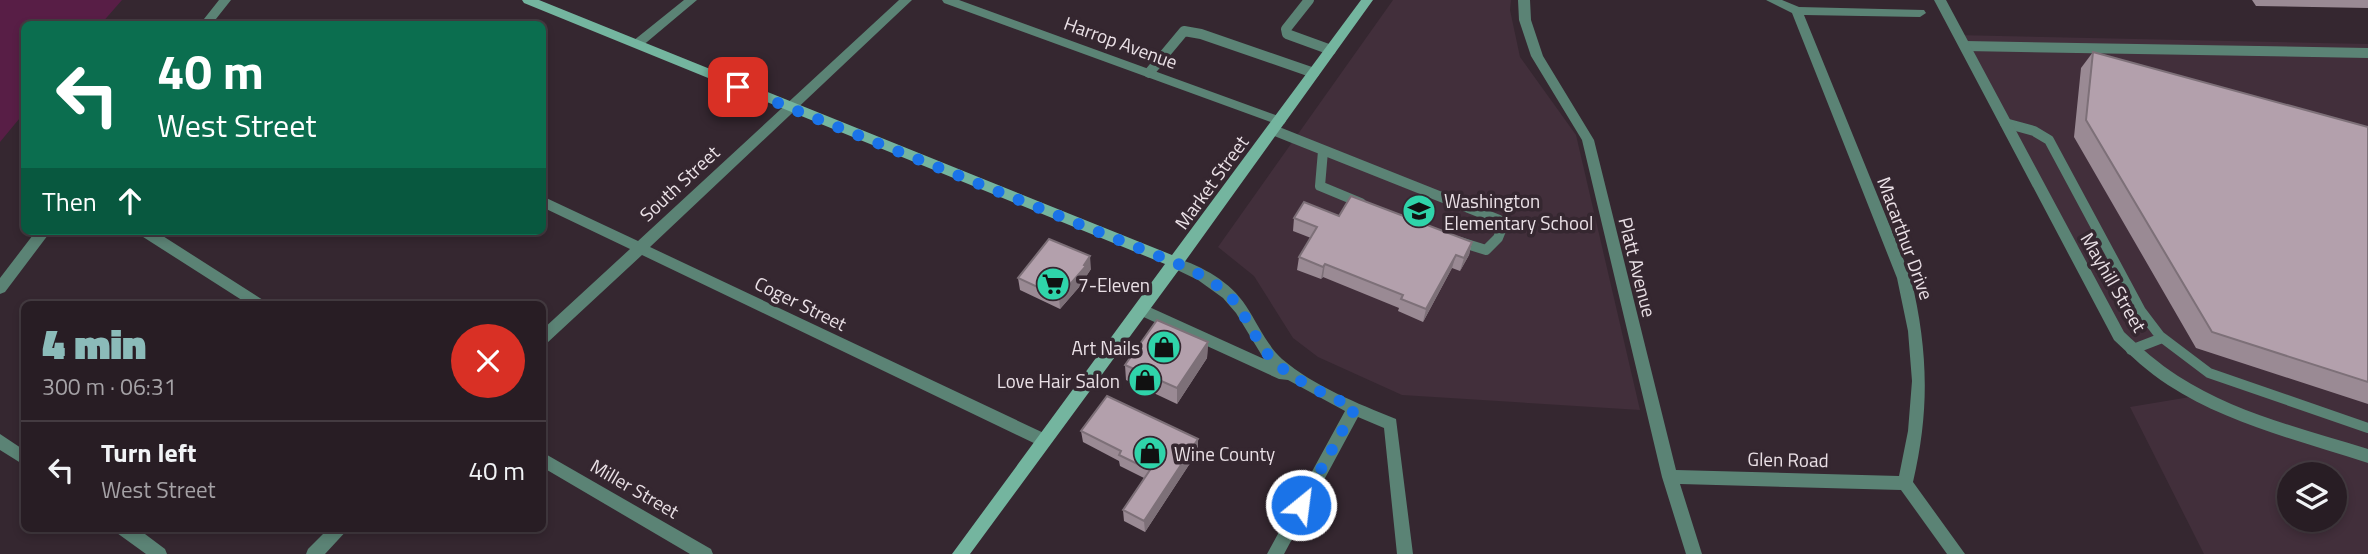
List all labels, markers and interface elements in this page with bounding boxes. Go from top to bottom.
street label: Harrop Avenue [1060,8,1182,76]
text: 40 m [157,33,264,108]
icon: left [42,49,133,140]
pin [708,57,768,117]
icon: arrive [719,68,757,106]
text: West Street [157,101,317,149]
street label: Market Street [1167,129,1255,235]
street label: South Street [632,138,726,228]
street label: Macarthur Drive [1870,172,1942,304]
text: Then [42,182,97,221]
icon: ahead [111,182,149,220]
place label: Washington Elementary School [1444,186,1593,237]
school or university icon: Washington Elementary School [1400,192,1438,230]
street label: Platt Avenue [1612,214,1664,320]
street label: Mayhill Street [2074,227,2154,338]
supermarket icon: 7-Eleven [1034,265,1072,303]
street label: Coger Street [750,268,852,338]
place label: 7-Eleven [1078,270,1150,299]
text: 4 min [42,311,146,375]
button: close [451,324,525,398]
shop icon: Art Nails [1145,328,1183,366]
place label: Art Nails [1072,333,1140,362]
shop icon: Love Hair Salon [1126,361,1164,399]
place label: Love Hair Salon [997,366,1120,395]
text: 300 m · 06:31 [42,369,177,404]
text: Turn left [101,433,196,472]
shop icon: Wine County [1131,434,1169,472]
place label: Wine County [1174,439,1275,468]
street label: Glen Road [1747,444,1829,474]
icon: left [42,451,80,489]
text: 40 m [468,451,525,490]
street label: Miller Street [585,451,685,525]
map controls [2277,462,2347,532]
button: layers [2277,462,2347,532]
position arrow [1264,468,1338,542]
text: West Street [101,472,216,507]

